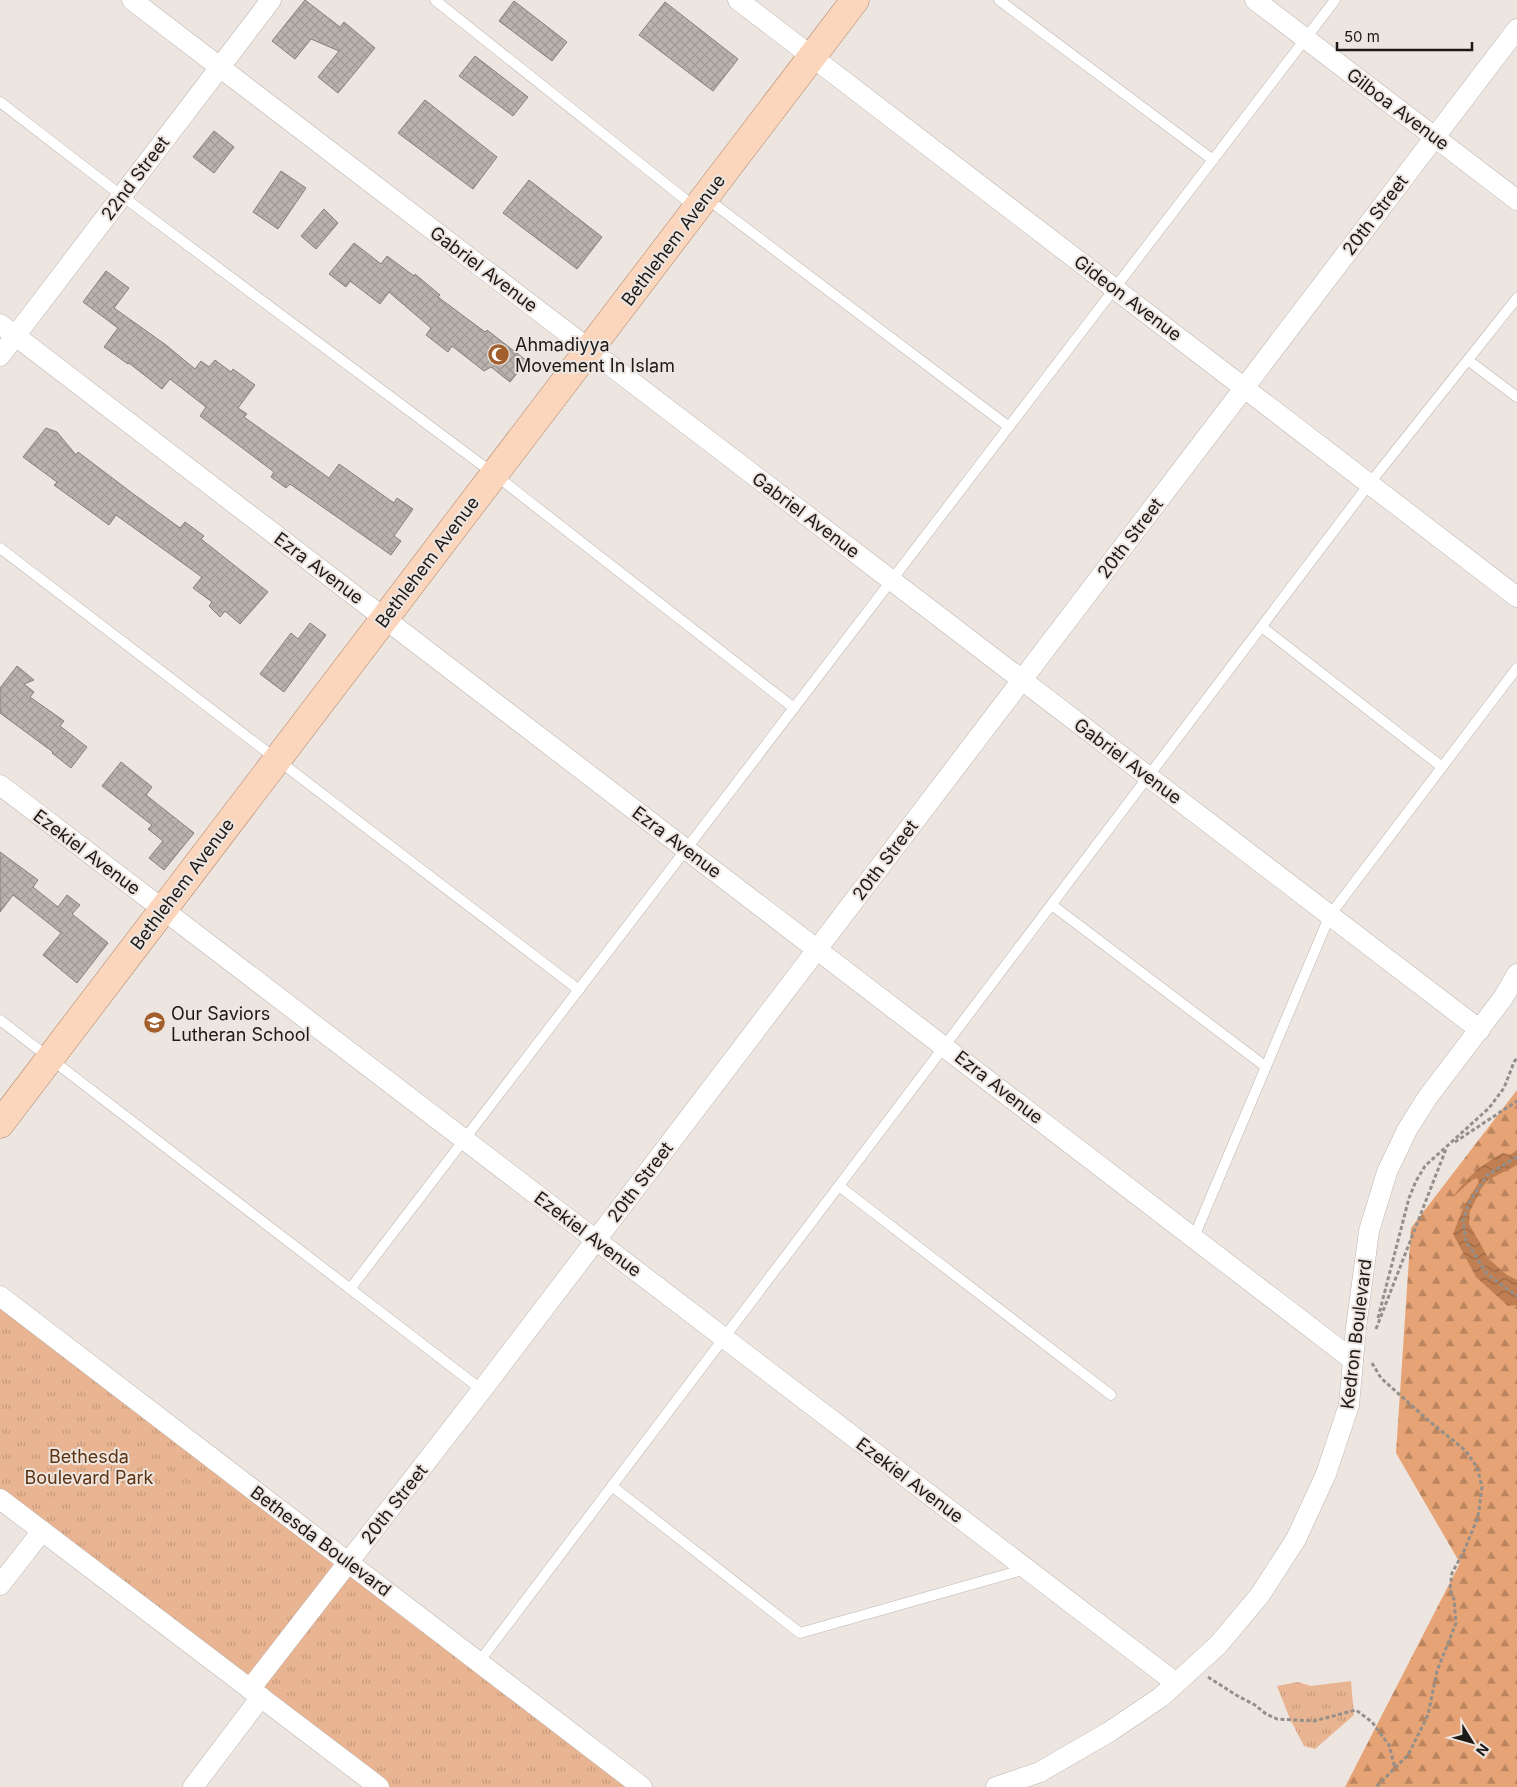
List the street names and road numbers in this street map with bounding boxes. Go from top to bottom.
street label: Gilboa Avenue [1343,64,1453,154]
street label: 22nd Street [97,132,173,224]
street label: Bethlehem Avenue [617,170,729,310]
street label: 20th Street [1338,171,1412,259]
street label: Gabriel Avenue [426,222,542,316]
street label: Gideon Avenue [1070,251,1186,345]
street label: Gabriel Avenue [748,468,864,562]
street label: Bethlehem Avenue [371,492,483,632]
street label: 20th Street [1093,494,1167,582]
street label: Ezra Avenue [270,528,368,608]
street label: Gabriel Avenue [1070,714,1186,808]
street label: Ezra Avenue [628,802,726,882]
street label: Ezekiel Avenue [29,805,145,899]
street label: Bethlehem Avenue [126,814,238,954]
street label: 20th Street [848,816,922,904]
street label: Ezra Avenue [951,1046,1047,1128]
street label: 20th Street [603,1138,677,1226]
street label: Ezekiel Avenue [530,1187,646,1281]
street label: Kedron Boulevard [1336,1258,1376,1410]
street label: Ezekiel Avenue [852,1433,968,1527]
street label: 20th Street [356,1460,432,1548]
street label: Bethesda Boulevard [247,1481,395,1601]

